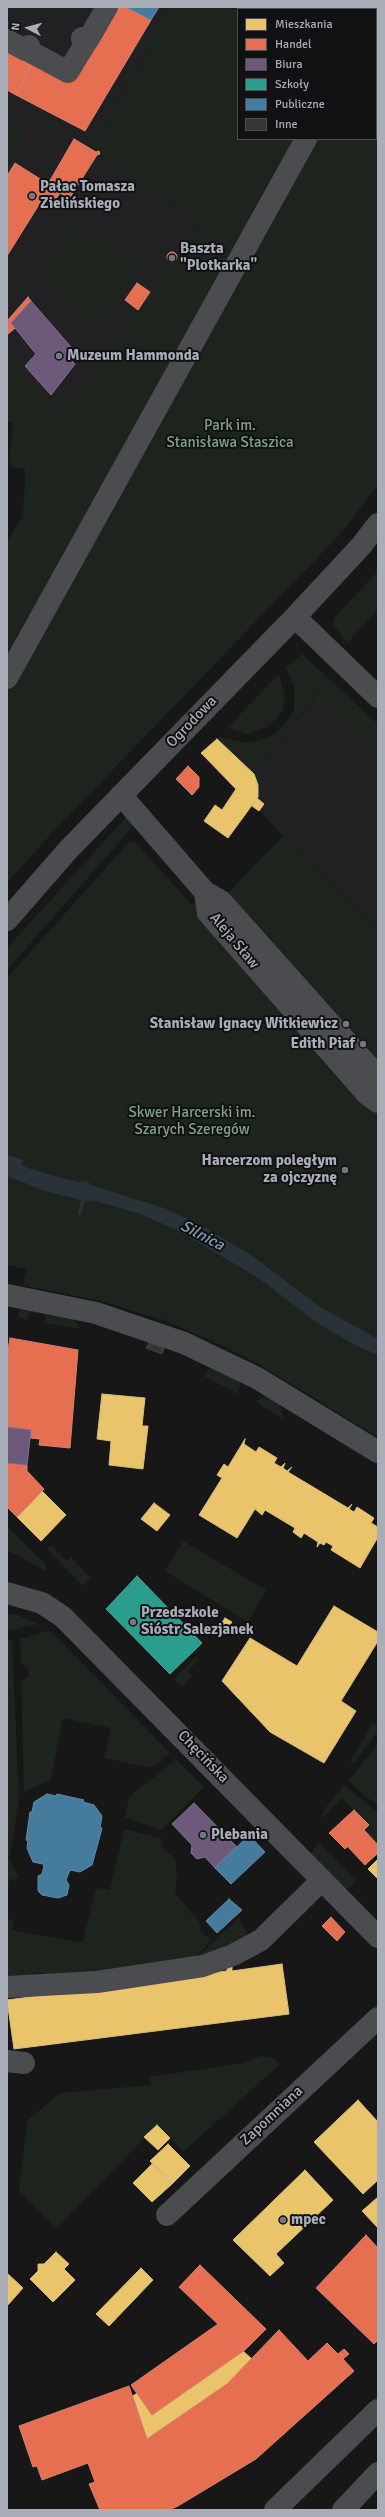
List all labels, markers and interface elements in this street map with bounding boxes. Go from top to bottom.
north arrow [8,8,48,48]
legend [237,8,377,140]
text: Mieszkania [275,17,333,32]
text: N [9,22,22,31]
text: Handel [275,37,312,52]
text: Biura [275,57,303,72]
text: Szkoły [275,77,309,92]
text: Publiczne [275,97,325,112]
text: Inne [275,117,298,132]
place label: Pałac Tomasza Zielińskiego [40,178,135,213]
marker: Pałac Tomasza Zielińskiego [27,191,37,201]
place label: Baszta "Plotkarka" [180,240,257,275]
marker: Baszta "Plotkarka" [167,253,177,263]
place label: Muzeum Hammonda [67,347,200,365]
marker: Muzeum Hammonda [54,351,64,361]
park label: Park im. Stanisława Staszica [166,417,294,452]
street label: Ogrodowa [163,692,221,752]
street label: Aleja Sław [205,909,263,973]
place label: Stanisław Ignacy Witkiewicz [150,1015,338,1033]
marker: Stanisław Ignacy Witkiewicz [341,1019,351,1029]
place label: Edith Piaf [291,1035,355,1053]
marker: Edith Piaf [358,1039,368,1049]
park label: Skwer Harcerski im. Szarych Szeregów [128,1104,256,1139]
place label: Harcerzom poległym za ojczyznę [202,1152,337,1187]
marker: Harcerzom poległym za ojczyznę [340,1165,350,1175]
water label: Silnica [177,1217,227,1255]
place label: Przedszkole Sióstr Salezjanek [141,1604,254,1639]
marker: Przedszkole Sióstr Salezjanek [128,1617,138,1627]
street label: Chęcińska [174,1727,232,1787]
place label: Plebania [211,1826,268,1844]
marker: Plebania [198,1830,208,1840]
street label: Zapomniana [237,2082,307,2150]
place label: mpec [291,2211,326,2229]
marker: mpec [278,2215,288,2225]

